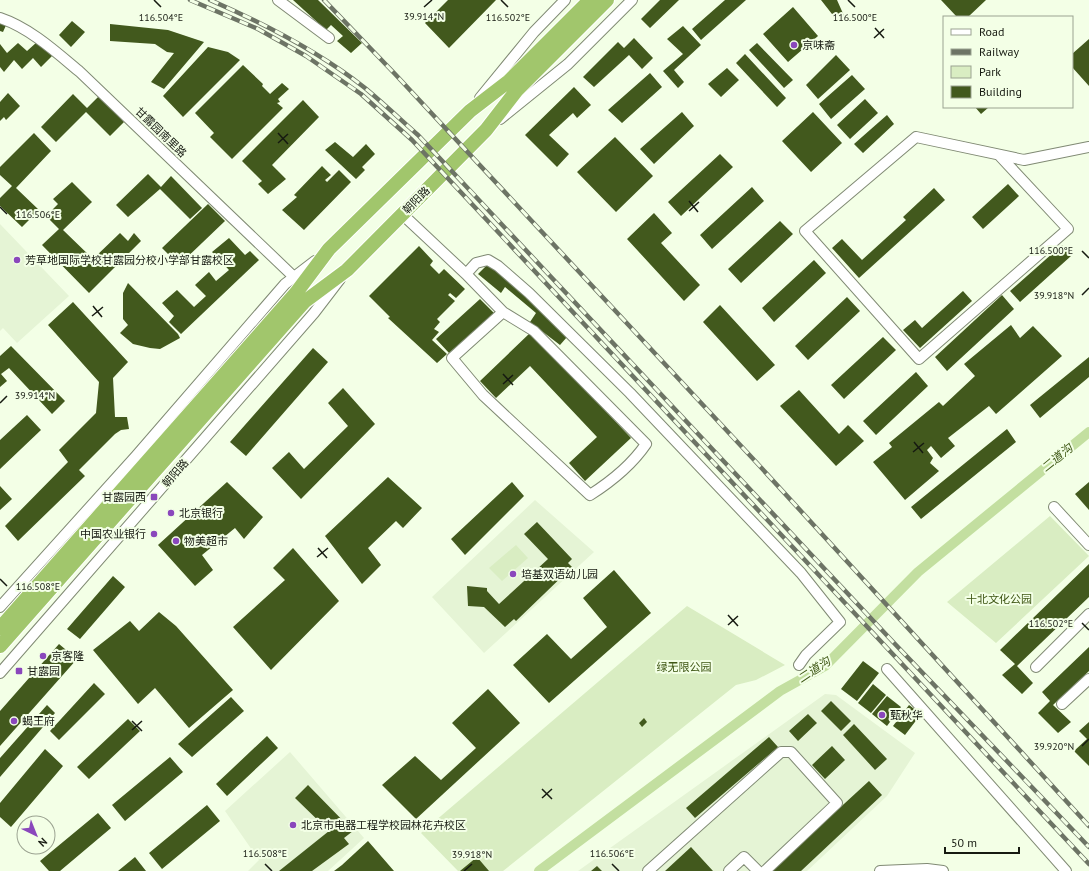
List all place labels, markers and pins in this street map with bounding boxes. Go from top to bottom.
place label: 京味斋 [802,38,835,52]
marker: 京味斋 [789,40,799,50]
place label: 芳草地国际学校甘露园分校小学部甘露校区 [25,253,234,267]
marker: 芳草地国际学校甘露园分校小学部甘露校区 [12,255,22,265]
place label: 甘露园西 [102,490,146,504]
marker: 甘露园西 [149,492,159,502]
place label: 北京银行 [179,506,223,520]
marker: 北京银行 [166,508,176,518]
place label: 中国农业银行 [80,527,146,541]
marker: 中国农业银行 [149,529,159,539]
place label: 物美超市 [184,534,228,548]
marker: 物美超市 [171,536,181,546]
place label: 培基双语幼儿园 [521,567,598,581]
marker: 培基双语幼儿园 [508,569,518,579]
place label: 京客隆 [51,649,84,663]
marker: 京客隆 [38,651,48,661]
place label: 甘露园 [27,664,60,678]
marker: 甘露园 [14,666,24,676]
place label: 甄秋华 [890,708,923,722]
marker: 甄秋华 [877,710,887,720]
place label: 蝎王府 [22,714,55,728]
marker: 蝎王府 [9,716,19,726]
place label: 北京市电器工程学校园林花卉校区 [301,818,466,832]
marker: 北京市电器工程学校园林花卉校区 [288,820,298,830]

